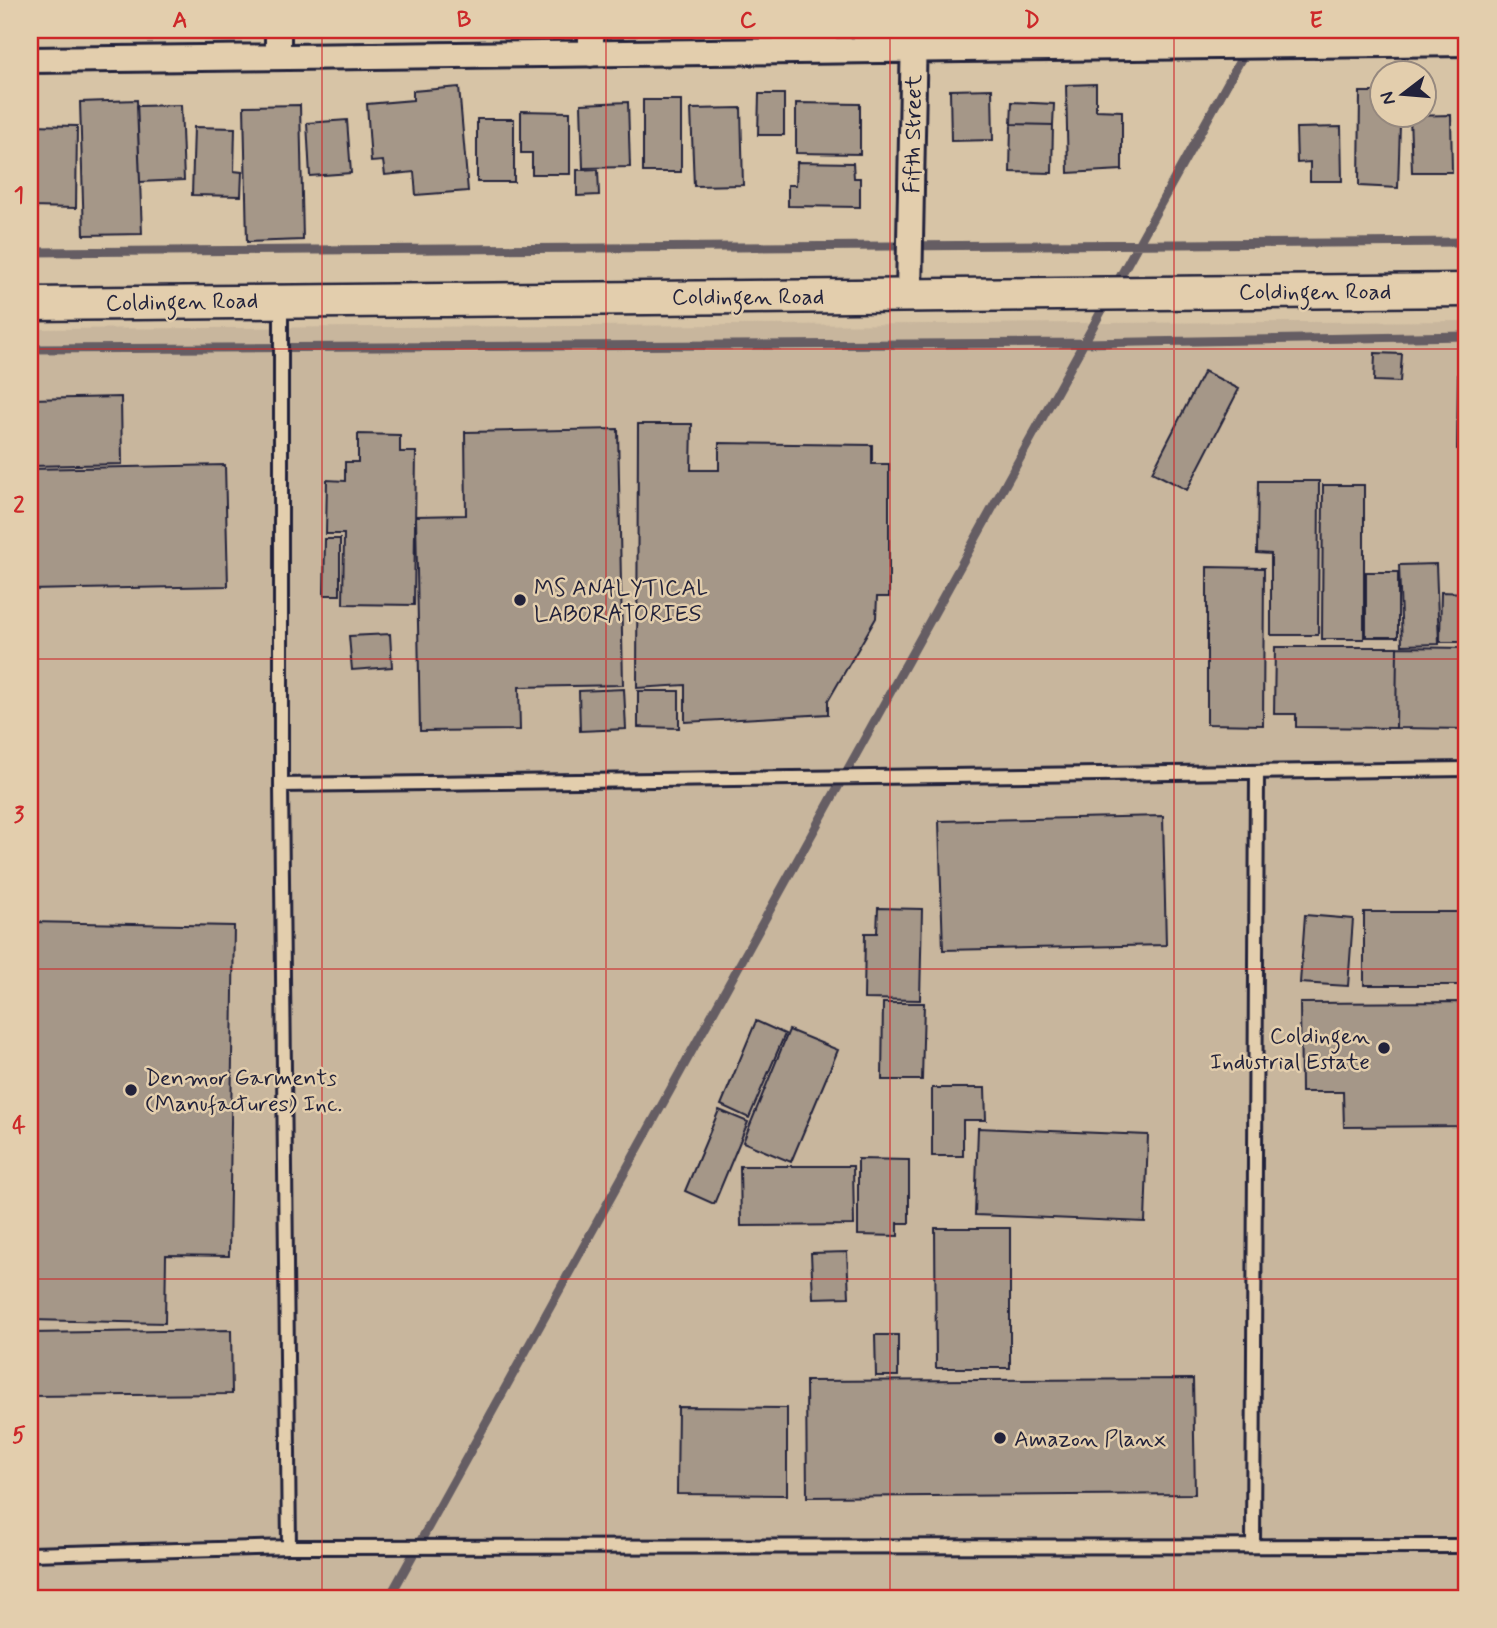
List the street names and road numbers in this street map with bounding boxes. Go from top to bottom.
street label: Fifth Street [898,74,930,194]
street label: Coldingen Road [1239,278,1391,310]
street label: Coldingen Road [672,283,824,315]
street label: Coldingen Road [105,287,259,321]

